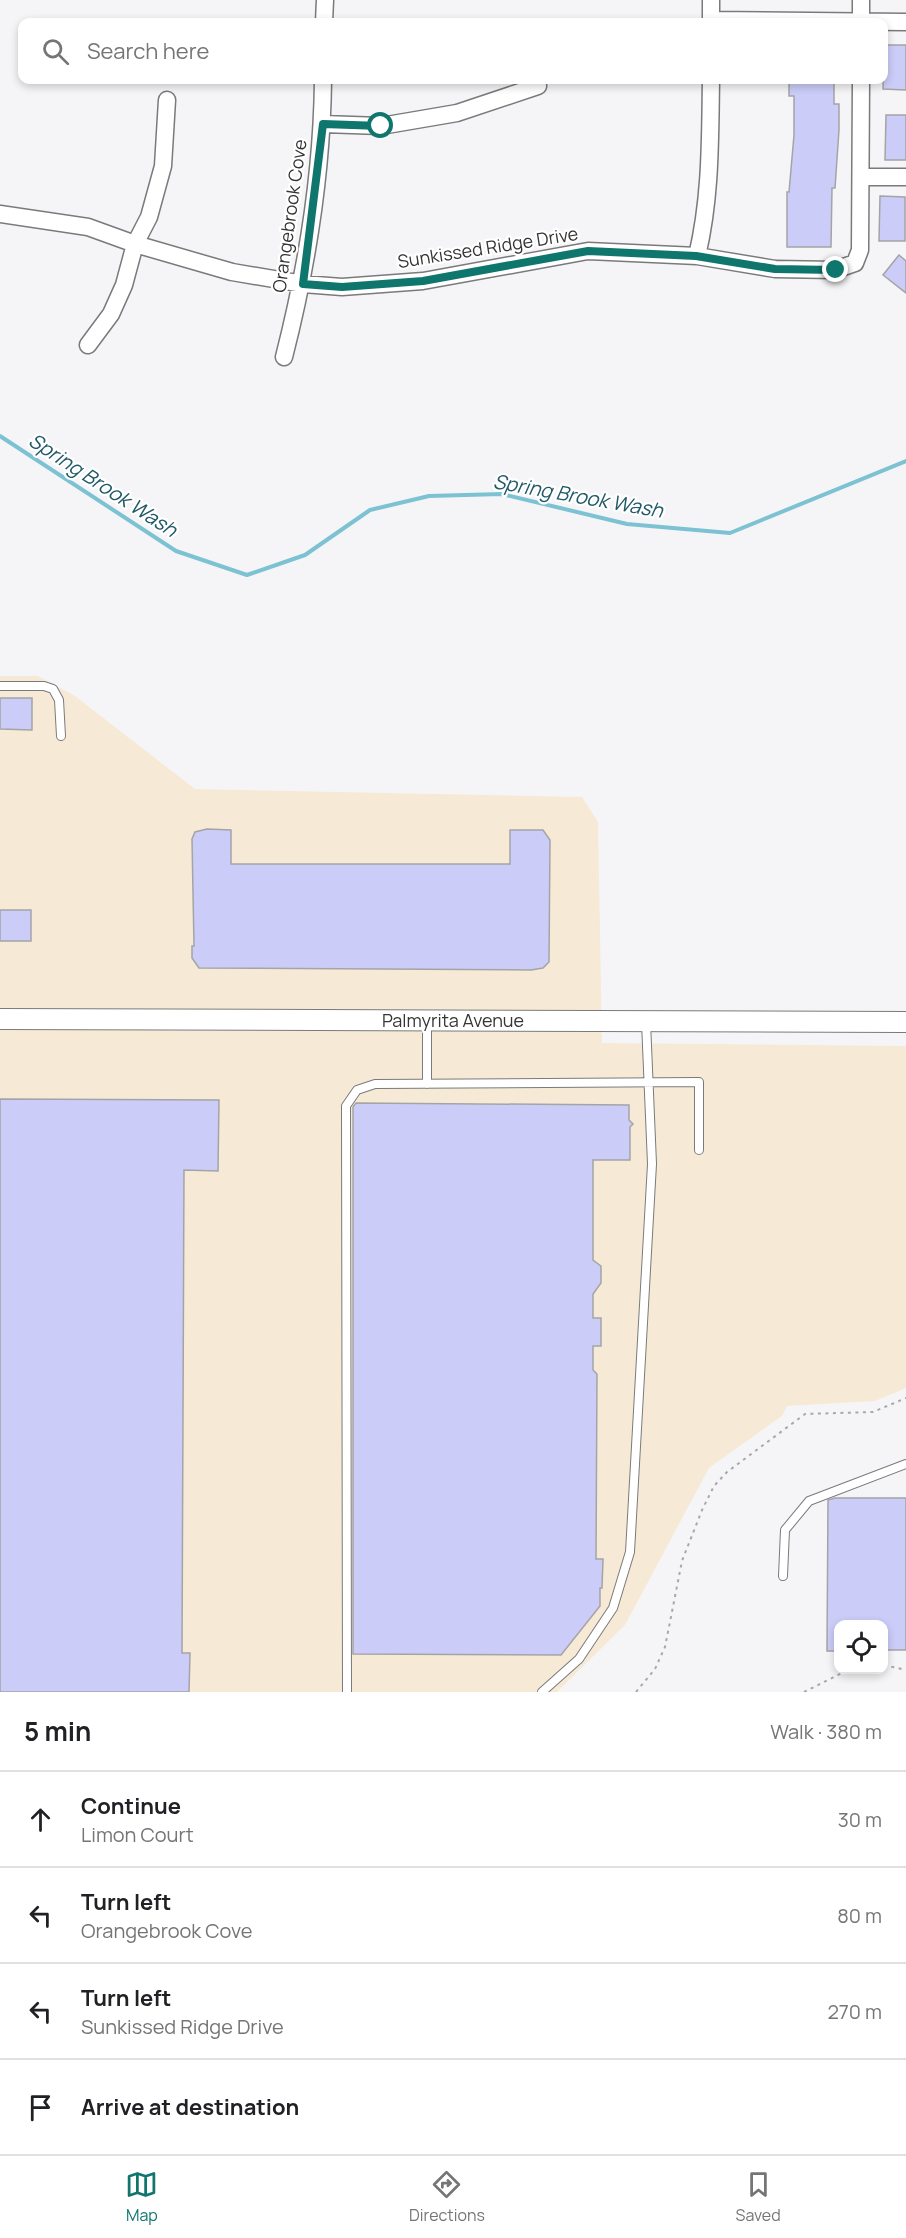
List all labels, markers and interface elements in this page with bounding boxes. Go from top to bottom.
search box [18,18,888,84]
icon: search [39,35,72,68]
text: Search here [87,36,209,66]
route start [367,112,393,138]
street label: Orangebrook Cove [266,138,312,294]
street label: Sunkissed Ridge Drive [396,221,580,273]
route end [822,256,848,282]
water label: Spring Brook Wash [24,426,184,543]
water label: Spring Brook Wash [491,467,666,524]
street label: Palmyrita Avenue [382,1008,524,1032]
map controls [834,1620,888,1674]
button: locate [834,1620,888,1674]
text: 5 min [24,1713,91,1749]
text: Walk · 380 m [770,1718,882,1745]
text: Continue [81,1791,181,1821]
icon: ahead [24,1803,57,1836]
text: 30 m [838,1806,882,1833]
text: Limon Court [81,1821,194,1848]
text: Turn left [81,1887,171,1917]
icon: left [24,1899,57,1932]
text: 80 m [837,1902,882,1929]
text: Orangebrook Cove [81,1917,252,1944]
text: Turn left [81,1983,171,2013]
icon: left [24,1995,57,2028]
text: 270 m [827,1998,882,2025]
text: Sunkissed Ridge Drive [81,2013,284,2040]
icon: arrive [24,2091,57,2124]
text: Arrive at destination [81,2092,299,2122]
tab: Map [125,2168,158,2226]
tab: Directions [409,2168,485,2226]
tab: Saved [736,2168,781,2226]

